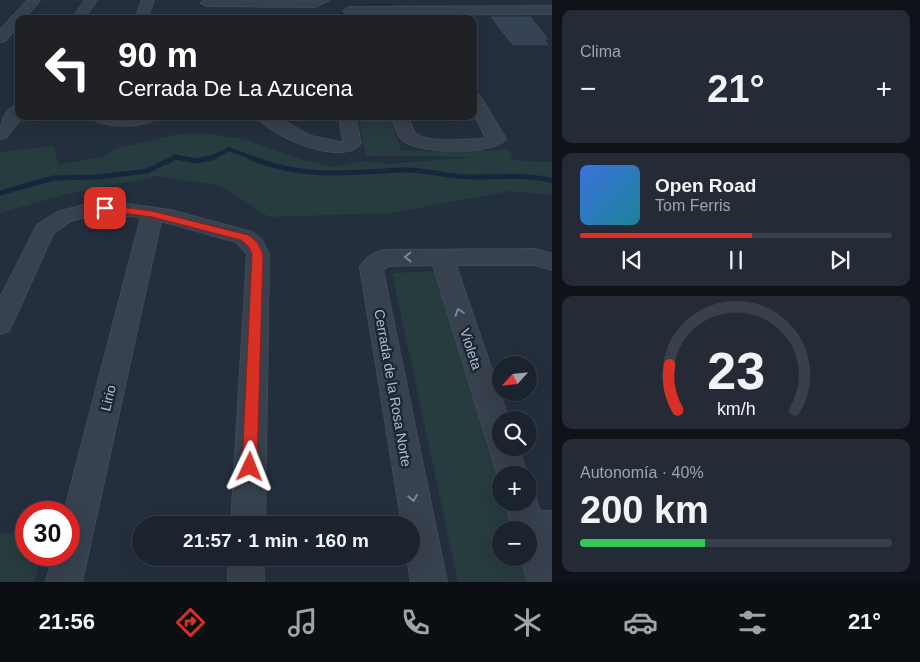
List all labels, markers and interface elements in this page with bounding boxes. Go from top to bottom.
icon: left [35,35,100,100]
text: 90 m [118,35,198,74]
text: Clima [580,43,621,60]
text: 21° [707,68,765,110]
text: − [580,73,596,104]
text: + [876,73,892,104]
text: Cerrada De La Azucena [118,76,353,101]
text: Open Road [655,175,756,196]
pin [84,187,126,229]
icon: arrive [91,194,119,222]
text: Tom Ferris [655,197,731,214]
icon: previous [618,246,646,274]
icon: pause [722,246,750,274]
icon: next [826,246,854,274]
one-way arrow [404,252,412,263]
street label: Cerrada de la Rosa Norte [371,308,415,468]
one-way arrow [455,308,465,316]
street label: Violeta [457,326,485,372]
text: 23 [707,342,765,400]
north arrow [492,356,538,401]
map controls [492,356,537,566]
street label: Lirio [97,383,119,413]
text: km/h [717,399,755,419]
button: search [492,411,537,456]
position arrow [223,440,275,492]
text: Autonomía · 40% [580,464,704,481]
button: + [492,466,537,511]
text: 200 km [580,489,709,531]
one-way arrow [408,493,418,502]
speed limit sign: 30 [15,501,80,566]
button: − [492,521,537,566]
text: 21:57 · 1 min · 160 m [183,530,369,551]
icon: directions [173,605,208,640]
icon: music [285,605,320,640]
icon: phone [398,605,433,640]
icon: climate [510,605,545,640]
icon: car [623,605,658,640]
icon: filters [735,605,770,640]
text: 21:56 [39,609,95,634]
text: 21° [848,609,881,634]

